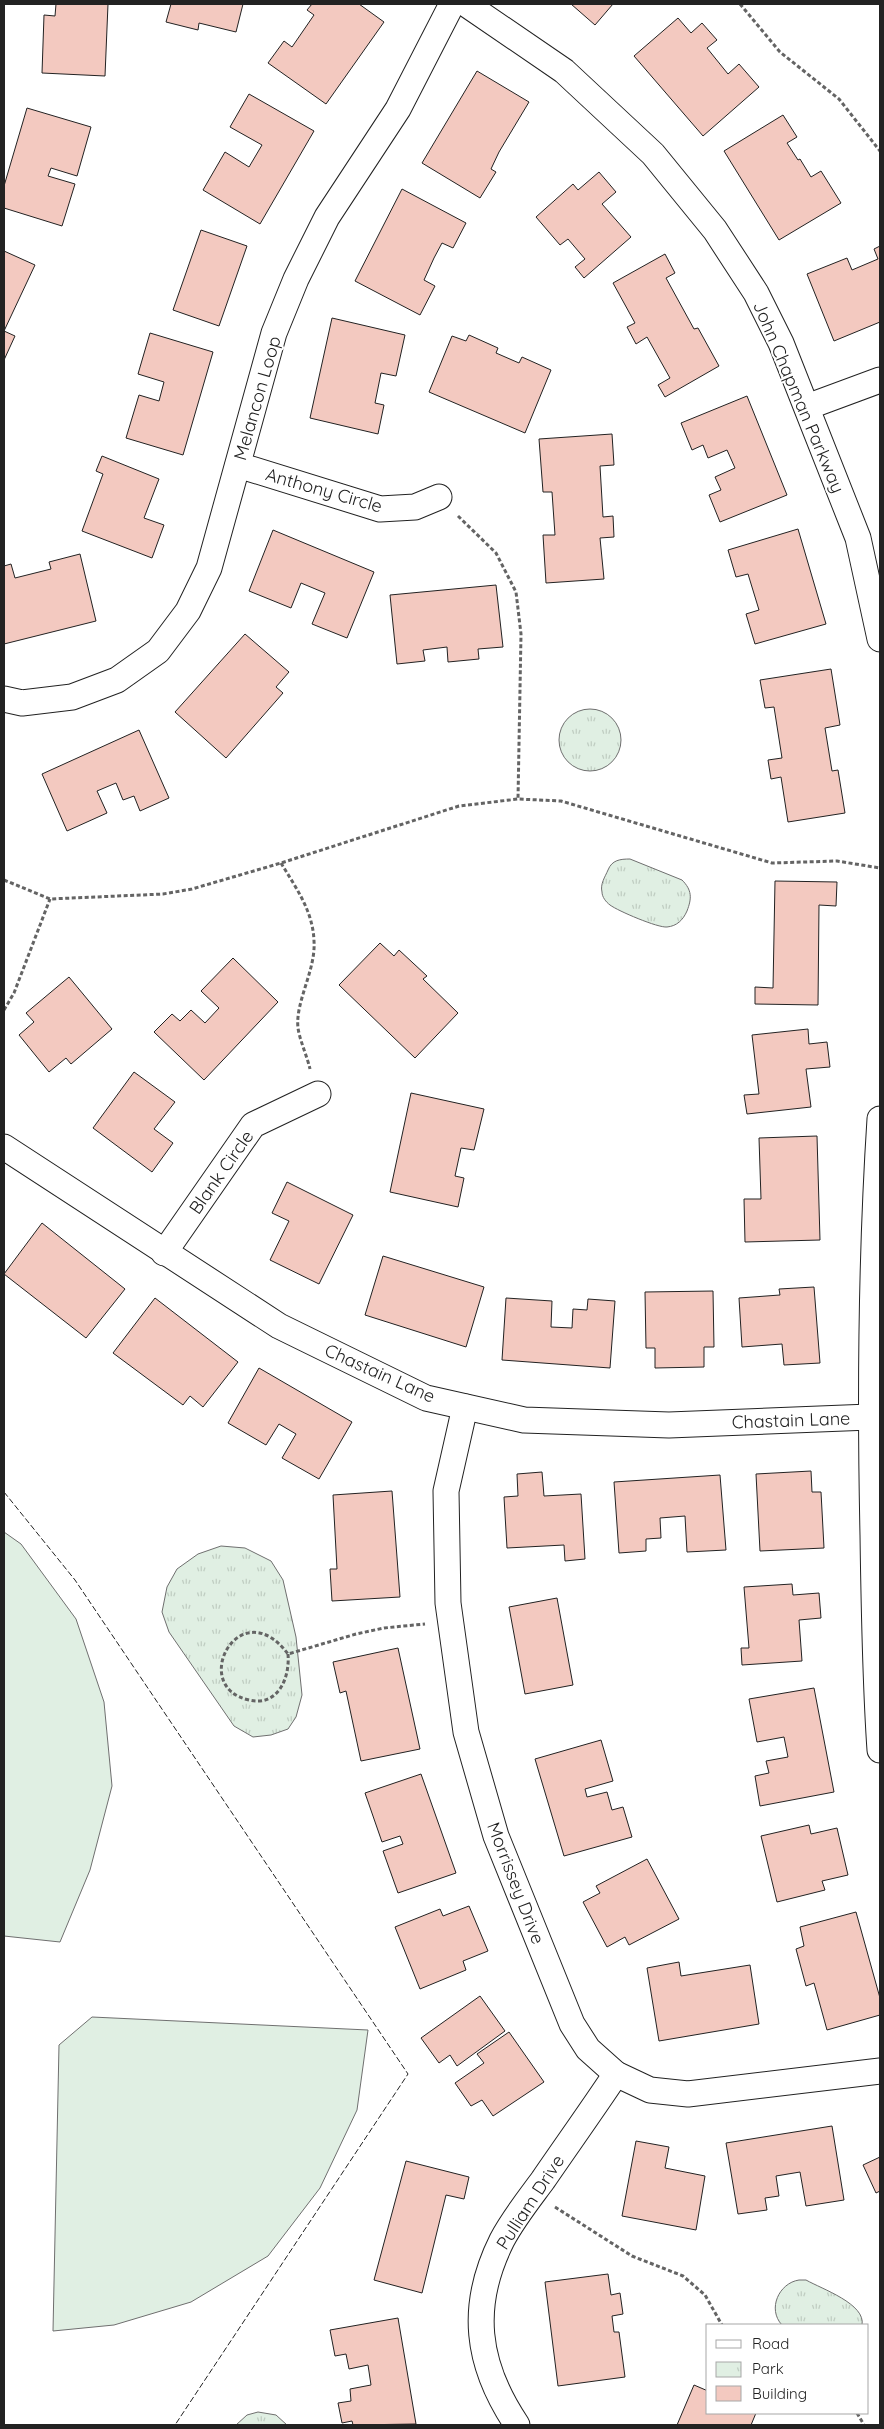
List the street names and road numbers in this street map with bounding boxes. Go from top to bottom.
street label: John Chapman Parkway [748,298,850,496]
street label: Melancon Loop [228,333,286,463]
street label: Anthony Circle [263,462,385,518]
street label: Blank Circle [184,1126,258,1218]
street label: Chastain Lane [321,1338,439,1408]
street label: Chastain Lane [731,1406,851,1434]
street label: Morrissey Drive [482,1819,550,1947]
street label: Pulliam Drive [491,2150,569,2254]

